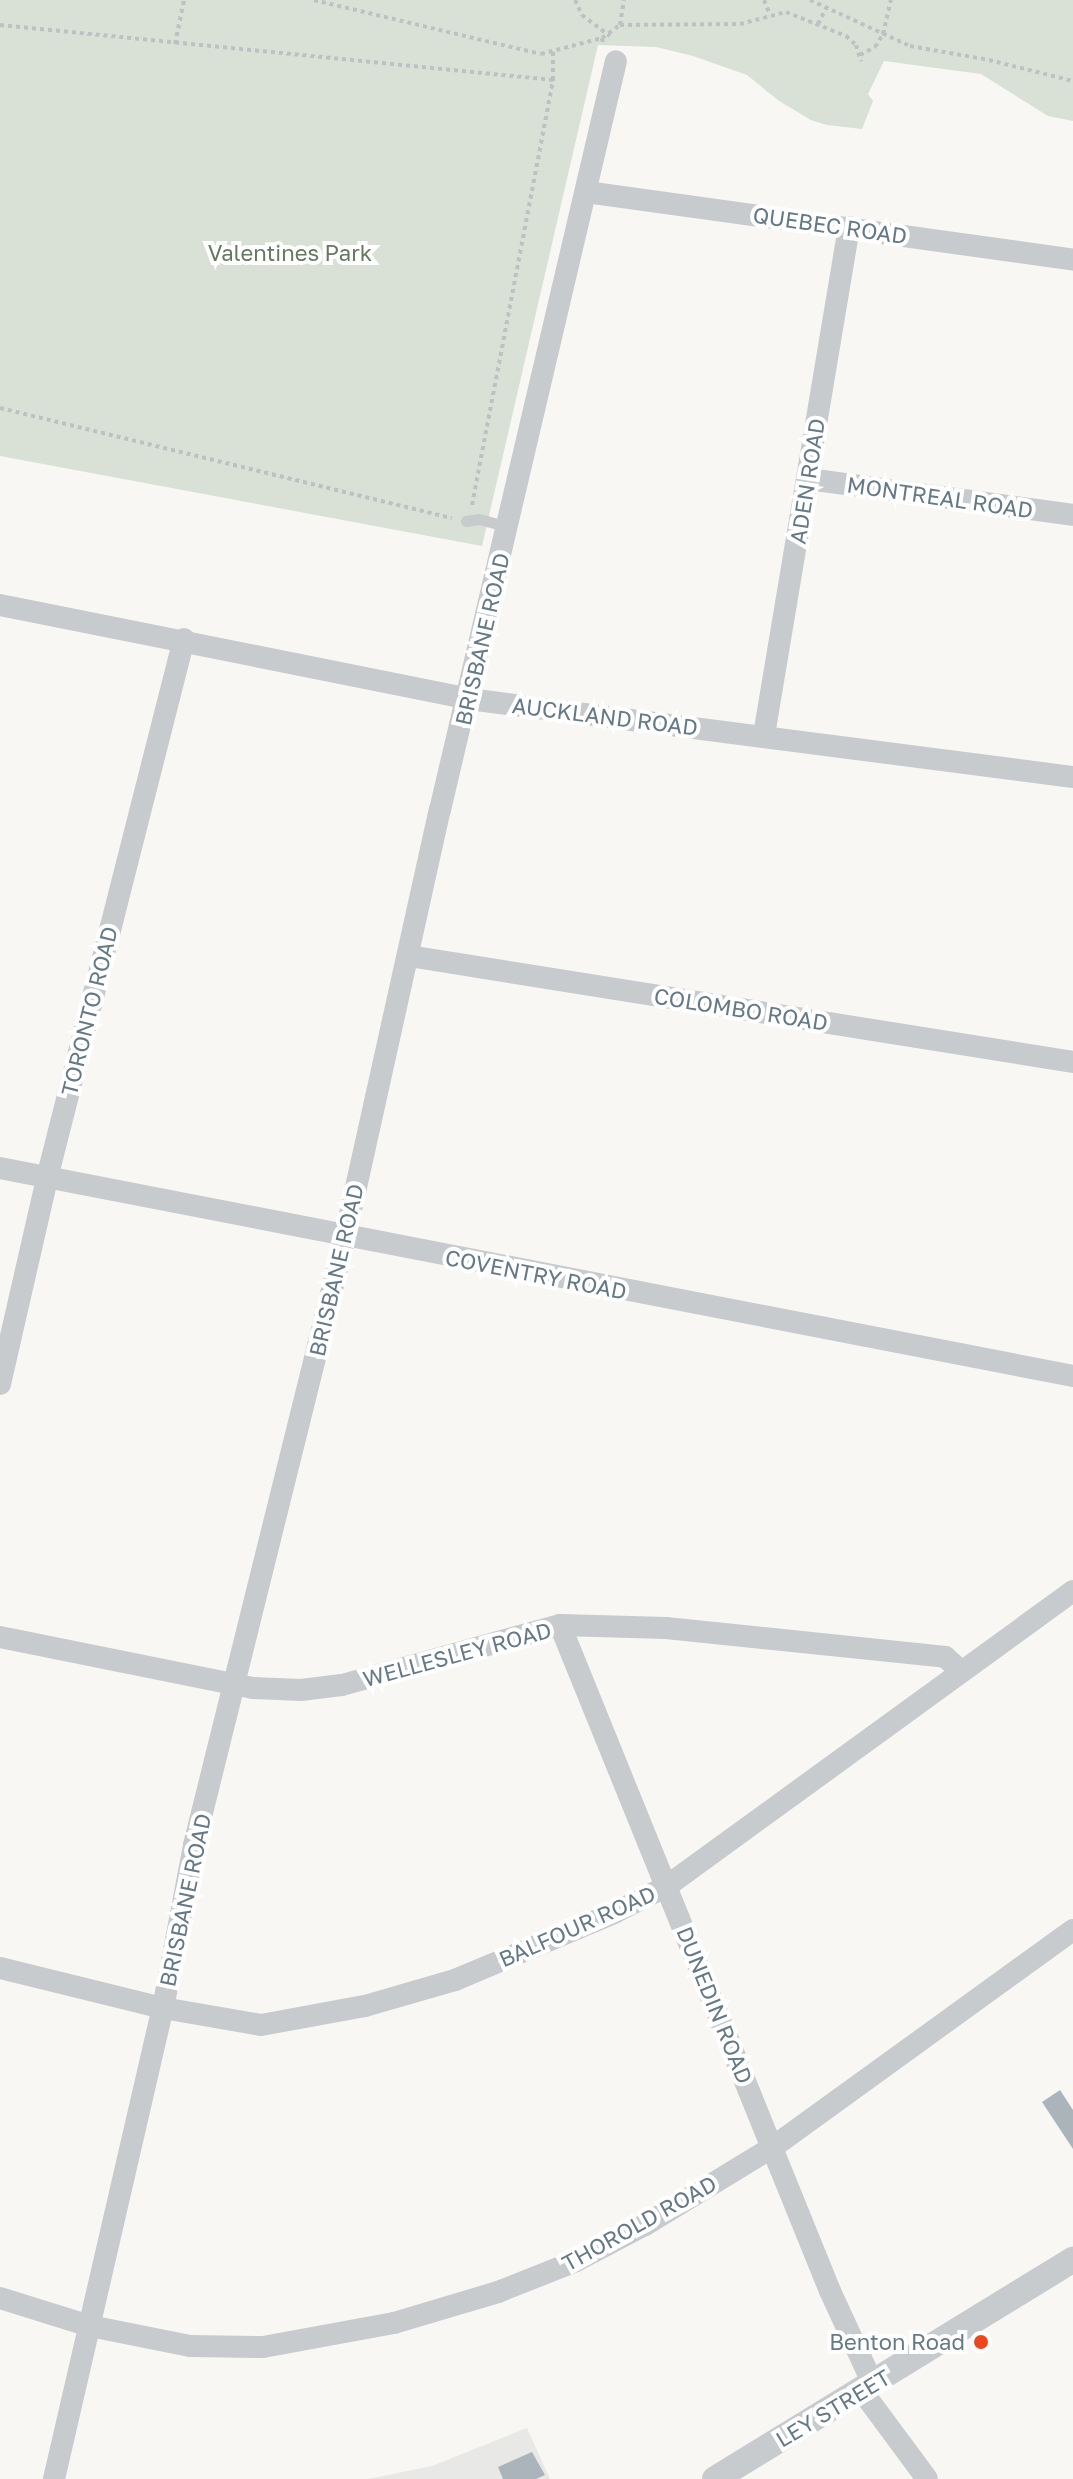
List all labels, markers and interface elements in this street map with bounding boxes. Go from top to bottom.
street label: QUEBEC ROAD [751,201,909,249]
park label: Valentines Park [208,240,372,266]
street label: ADEN ROAD [784,416,830,546]
street label: MONTREAL ROAD [845,471,1035,523]
street label: BRISBANE ROAD [449,550,515,728]
street label: AUCKLAND ROAD [511,692,699,740]
street label: TORONTO ROAD [55,924,123,1098]
street label: COLOMBO ROAD [652,982,830,1036]
street label: BRISBANE ROAD [303,1181,369,1359]
street label: COVENTRY ROAD [443,1243,629,1305]
street label: WELLESLEY ROAD [360,1616,554,1692]
street label: BRISBANE ROAD [154,1811,216,1989]
street label: BALFOUR ROAD [495,1880,659,1972]
street label: DUNEDIN ROAD [671,1923,759,2087]
street label: THOROLD ROAD [557,2170,721,2276]
place label: Benton Road [829,2329,965,2355]
marker: Benton Road [972,2333,990,2351]
street label: LEY STREET [771,2363,895,2453]

